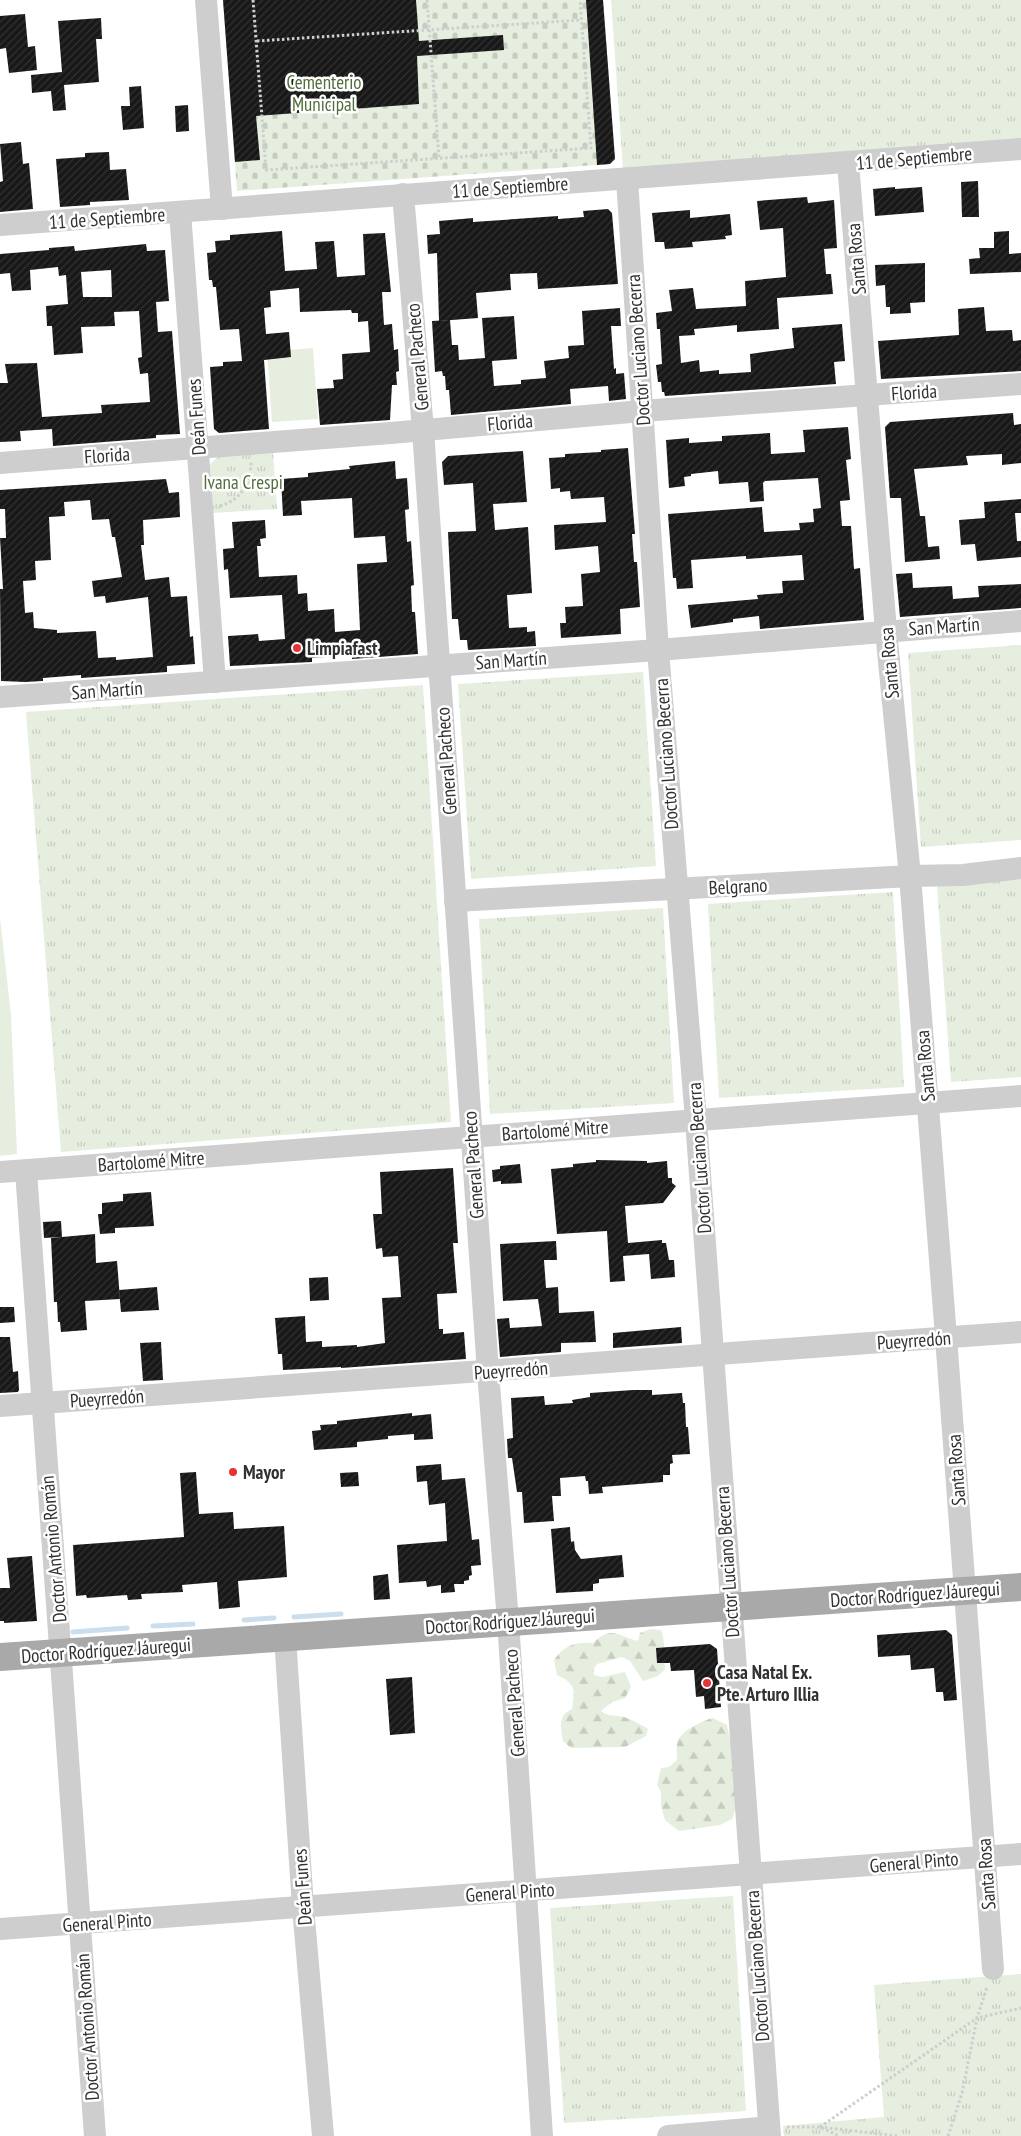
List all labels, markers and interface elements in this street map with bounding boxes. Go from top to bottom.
park label: Cementerio Municipal [286,70,362,116]
street label: 11 de Septiembre [855,141,973,175]
street label: 11 de Septiembre [451,171,569,203]
street label: 11 de Septiembre [48,202,166,234]
street label: Santa Rosa [841,222,871,296]
street label: Doctor Luciano Becerra [621,274,655,426]
street label: General Pacheco [400,302,434,412]
street label: Deán Funes [181,378,211,456]
street label: Florida [890,378,938,406]
street label: Florida [486,408,534,436]
street label: Florida [83,441,131,469]
park label: Ivana Crespi [203,470,283,494]
street label: San Martín [908,612,980,640]
street label: Santa Rosa [874,626,904,700]
place label: Limpiafast [307,636,378,660]
marker: Limpiafast [291,642,303,654]
street label: San Martín [475,646,547,674]
street label: San Martín [71,676,143,704]
street label: Doctor Luciano Becerra [649,678,683,830]
street label: General Pacheco [430,706,462,816]
street label: Belgrano [708,872,768,900]
street label: Santa Rosa [910,1029,940,1103]
street label: Doctor Luciano Becerra [682,1082,716,1234]
street label: General Pacheco [457,1110,489,1220]
street label: Bartolomé Mitre [501,1114,609,1146]
street label: Bartolomé Mitre [97,1145,205,1177]
street label: Pueyrredón [876,1325,952,1355]
street label: Pueyrredón [473,1355,549,1385]
street label: Pueyrredón [69,1383,145,1413]
street label: Santa Rosa [942,1433,970,1507]
place label: Mayor [243,1460,285,1484]
marker: Mayor [227,1466,239,1478]
street label: Doctor Antonio Román [35,1475,71,1623]
street label: Doctor Luciano Becerra [710,1486,744,1638]
street label: Doctor Rodríguez Jáuregui [829,1576,1001,1612]
street label: Doctor Rodríguez Jáuregui [424,1603,596,1639]
street label: Doctor Rodríguez Jáuregui [20,1632,192,1668]
street label: General Pacheco [498,1648,530,1758]
place label: Casa Natal Ex. Pte. Arturo Illia [717,1660,819,1706]
marker: Casa Natal Ex. Pte. Arturo Illia [701,1677,713,1689]
street label: Santa Rosa [972,1837,1000,1911]
street label: General Pinto [869,1846,959,1878]
street label: Deán Funes [287,1848,317,1926]
street label: General Pinto [465,1877,555,1907]
street label: Doctor Luciano Becerra [740,1890,774,2042]
street label: General Pinto [62,1907,152,1937]
street label: Doctor Antonio Román [70,1953,104,2101]

